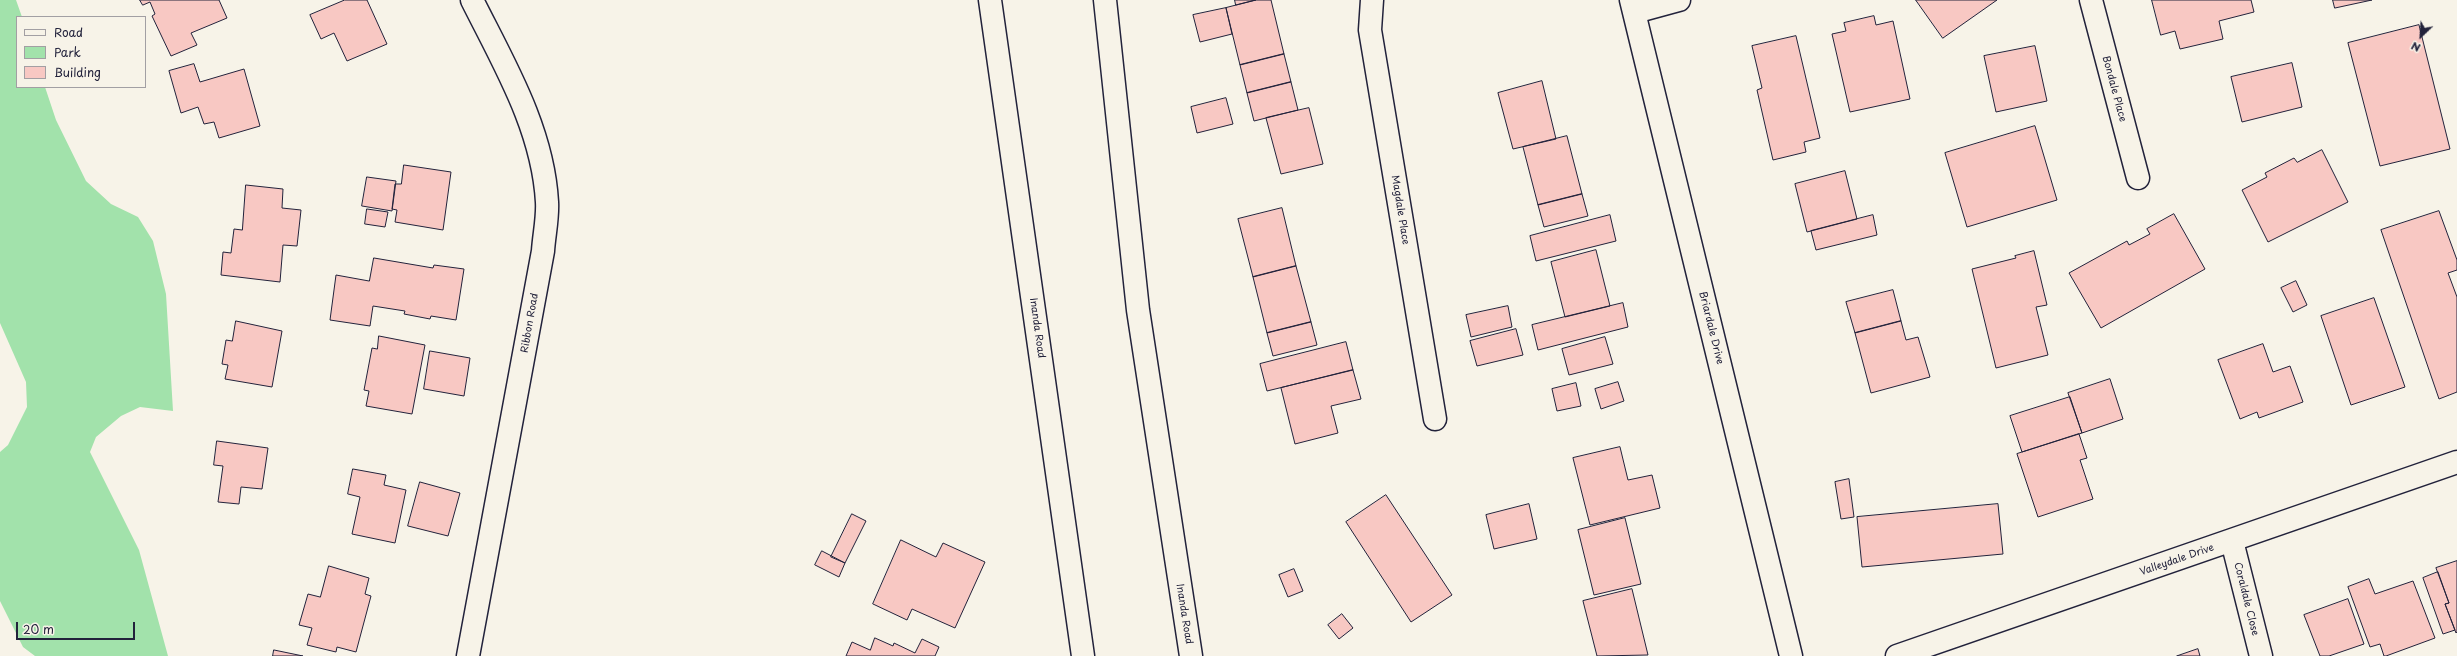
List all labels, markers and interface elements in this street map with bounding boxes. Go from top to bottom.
legend [16,16,146,88]
north arrow [2401,16,2441,56]
text: Road [54,23,83,41]
text: N [2408,38,2423,57]
text: Park [54,43,81,61]
street label: Bondale Place [2099,55,2129,123]
text: Building [54,63,101,81]
street label: Magdale Place [1389,174,1411,246]
street label: Briardale Drive [1696,290,1726,366]
street label: Ribbon Road [519,292,541,354]
street label: Inanda Road [1027,297,1047,359]
street label: Valleydale Drive [2139,542,2215,578]
street label: Coraldale Close [2231,561,2261,637]
street label: Inanda Road [1173,583,1195,645]
scale bar [18,614,137,640]
text: 20 m [23,620,54,638]

